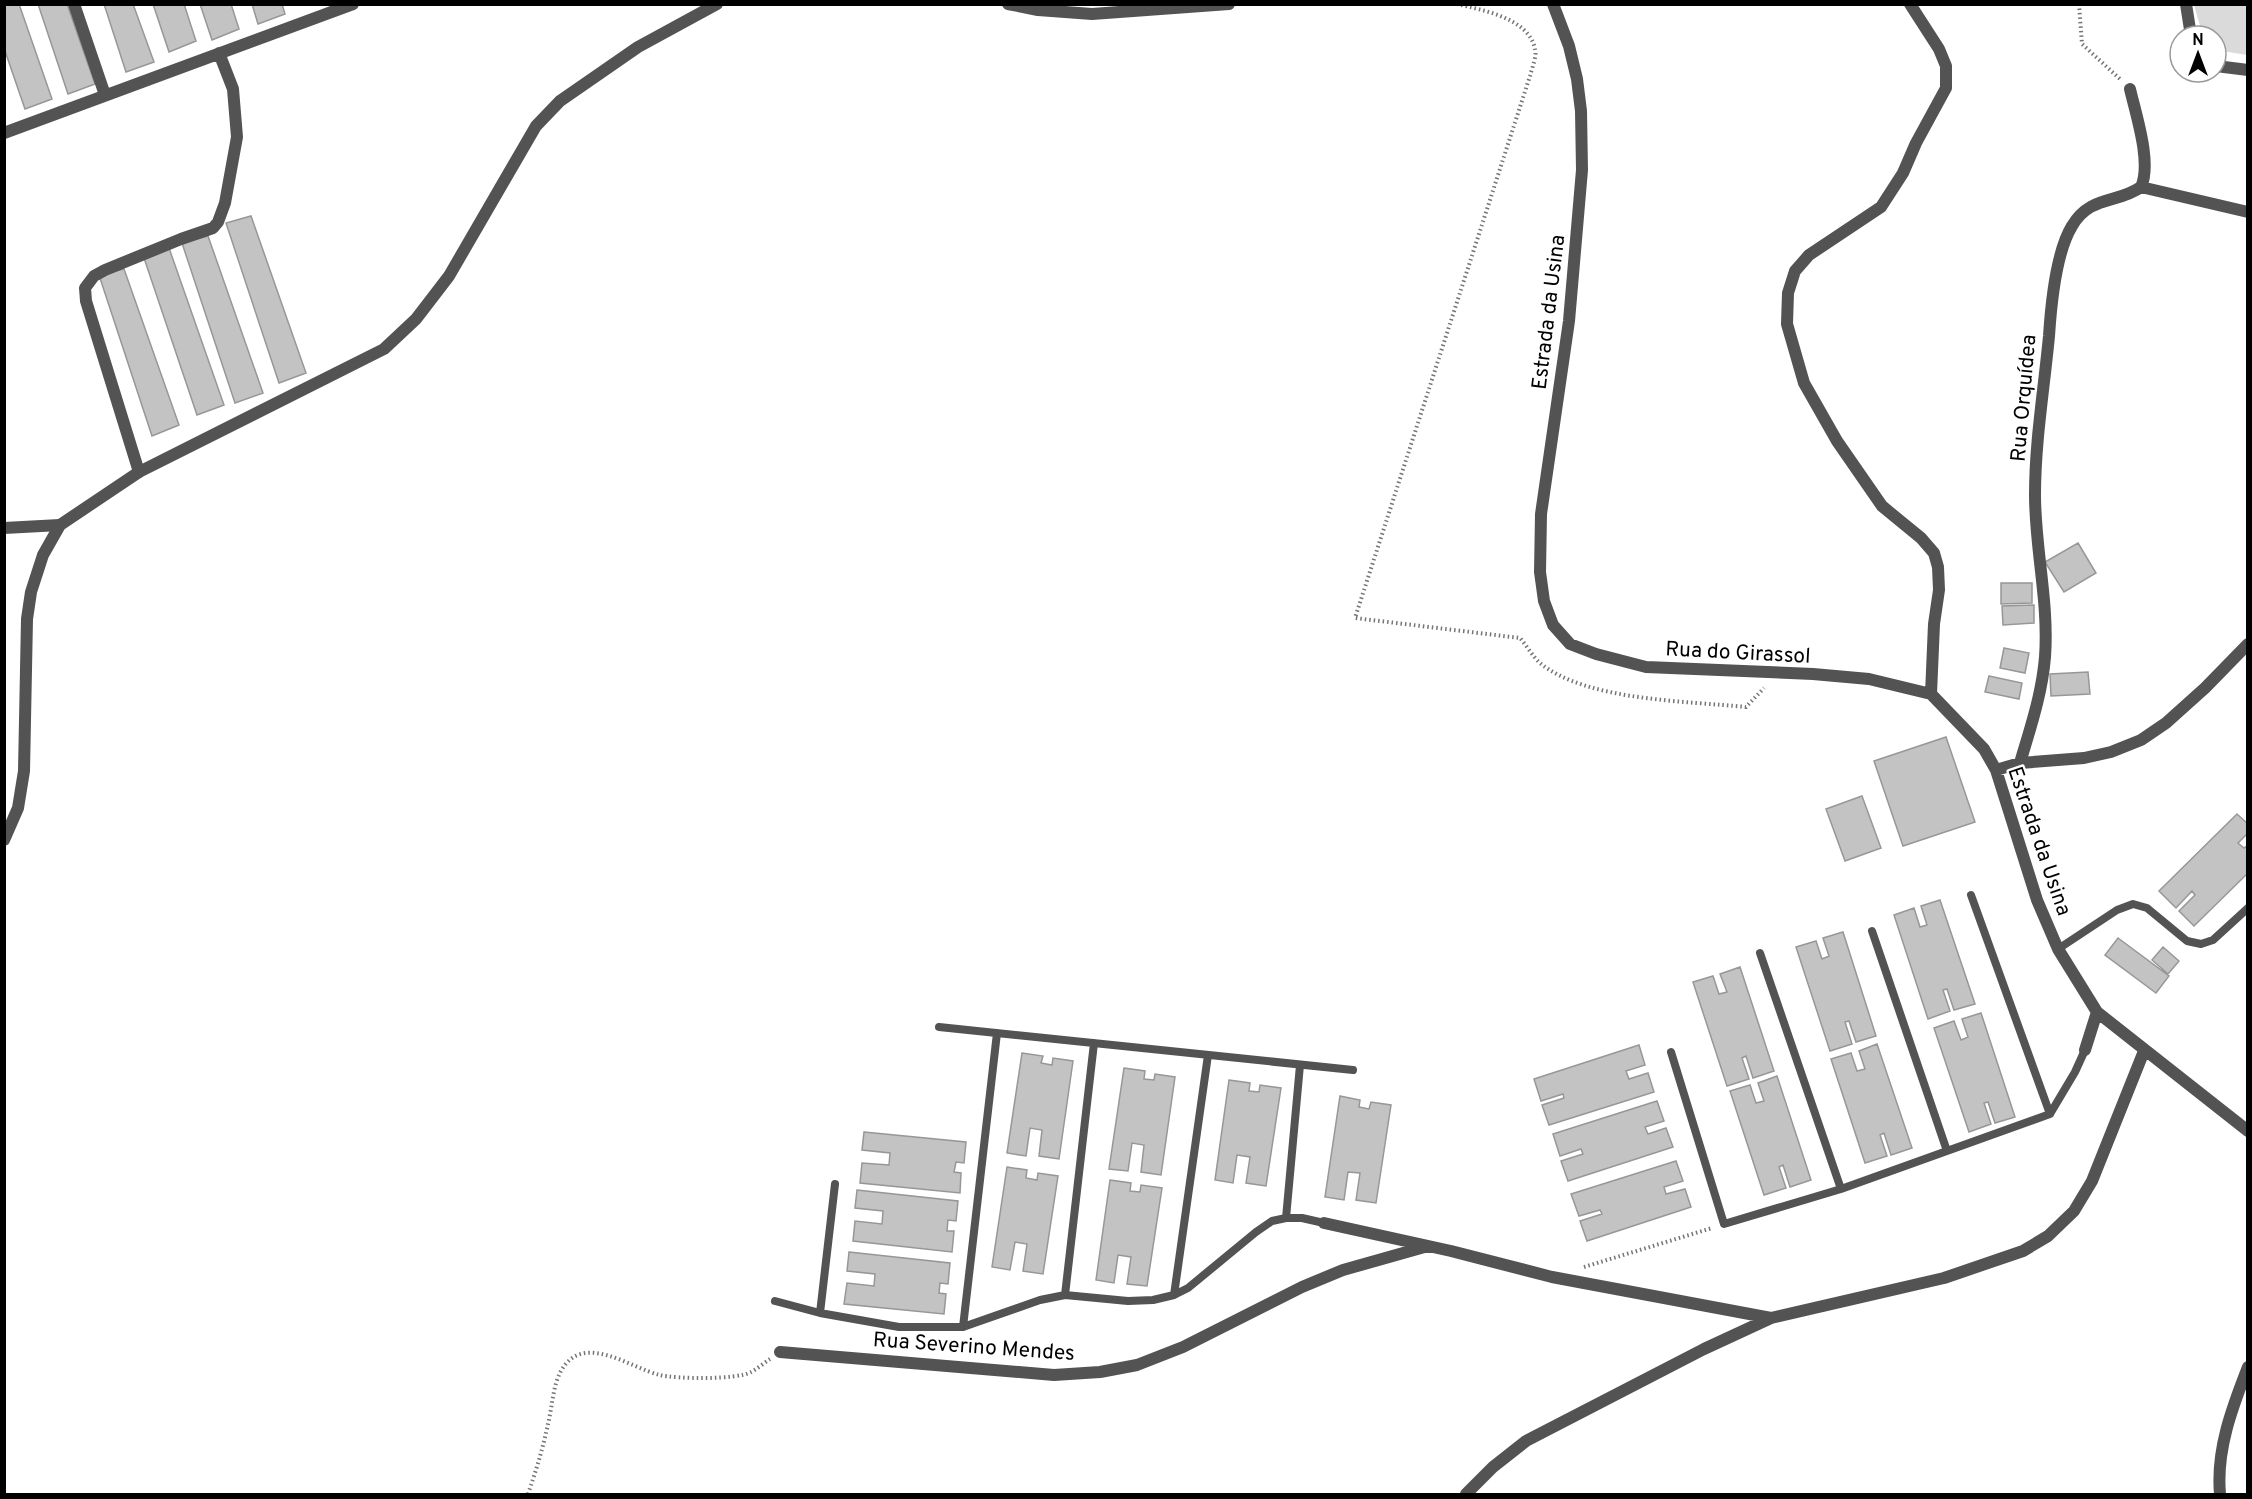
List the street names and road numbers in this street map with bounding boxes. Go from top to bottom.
street label: Estrada da Usina [1527,233,1572,391]
street label: Rua Orquídea [2005,333,2044,463]
street label: Rua do Girassol [1665,636,1811,671]
street label: Estrada da Usina [2000,763,2077,920]
street label: Rua Severino Mendes [872,1327,1076,1368]

